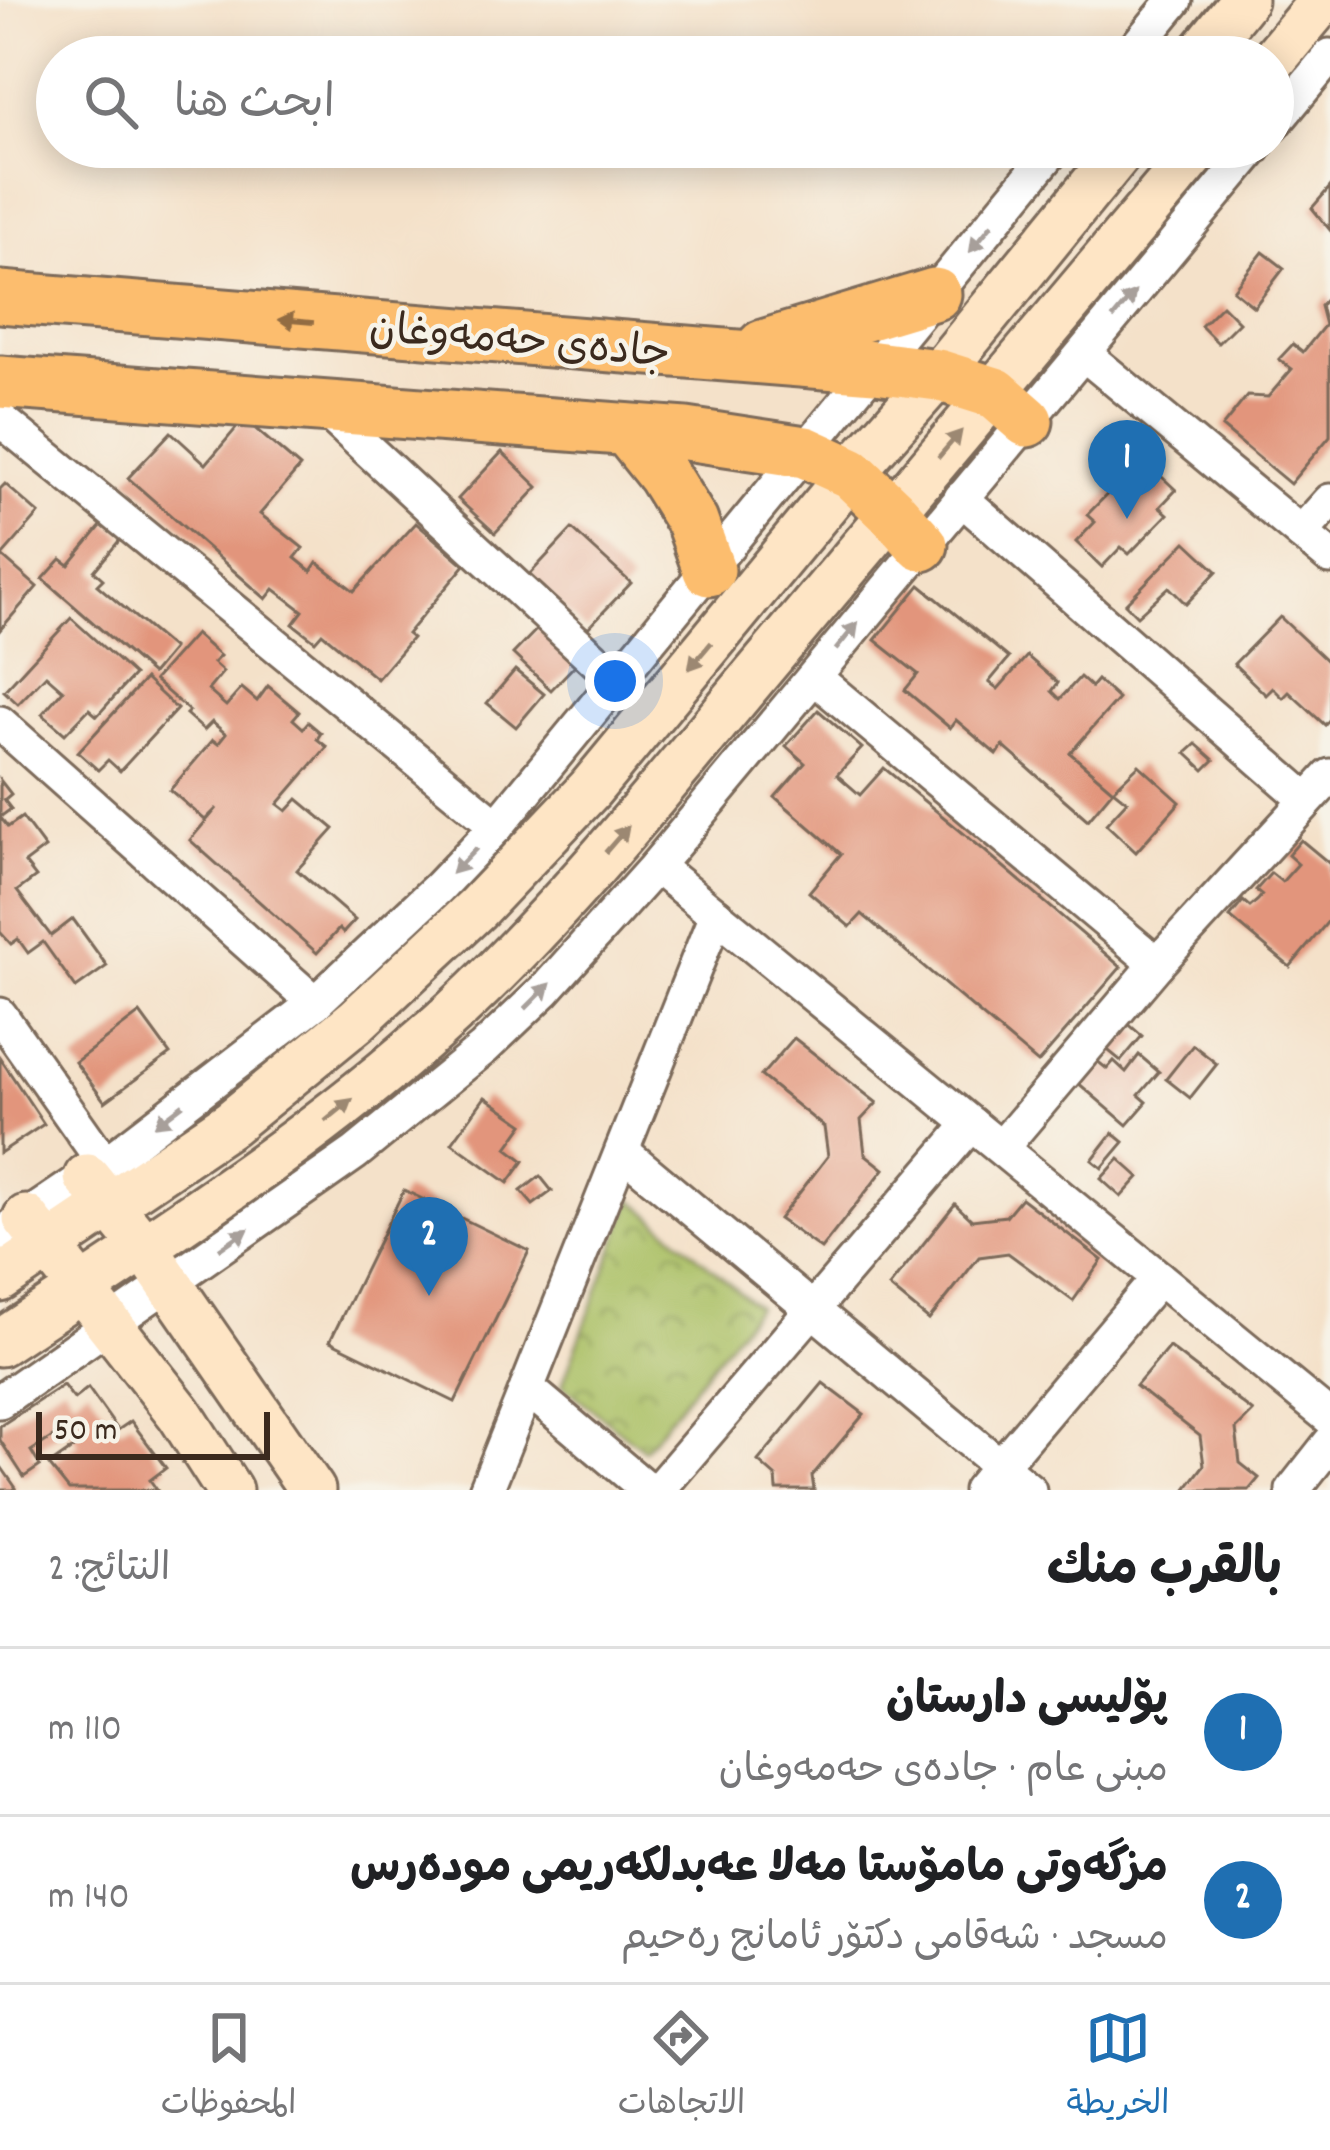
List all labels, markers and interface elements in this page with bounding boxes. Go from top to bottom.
search box [36,36,1294,168]
icon: search [78,69,144,135]
text: ابحث هنا [174,74,335,138]
one-way arrow [969,222,994,253]
one-way arrow [1111,290,1137,320]
street label: جادەی حەمەوغان [367,302,672,388]
one-way arrow [277,311,314,330]
pin: 1 [1088,420,1166,519]
one-way arrow [936,429,963,459]
one-way arrow [834,621,860,652]
one-way arrow [687,641,713,671]
your location [585,651,645,711]
one-way arrow [604,824,630,854]
one-way arrow [451,846,479,875]
one-way arrow [524,982,552,1010]
one-way arrow [323,1098,354,1124]
one-way arrow [153,1102,185,1127]
pin: 2 [390,1197,468,1296]
one-way arrow [218,1228,250,1251]
scale bar [36,1406,270,1459]
text: 50 m [54,1409,118,1456]
text: بالقرب منك [1047,1536,1282,1608]
text: النتائج: 2 [48,1544,170,1599]
text: پۆلیسی دارستان [886,1671,1168,1735]
text: 110 m [48,1704,122,1759]
text: 1 [1239,1704,1247,1759]
text: مبنى عام · جادەی حەمەوغان [719,1745,1168,1800]
text: مزگەوتی مامۆستا مەلا عەبدلکەریمی مودەرس [350,1839,1168,1903]
text: 140 m [48,1872,130,1927]
text: 2 [1234,1872,1252,1927]
text: مسجد · شەقامی دکتۆر ئامانج رەحیم [621,1913,1168,1968]
tab: المحفوظات [161,2005,297,2131]
tab: الاتجاهات [618,2005,745,2131]
tab: الخريطة [1066,2005,1169,2131]

